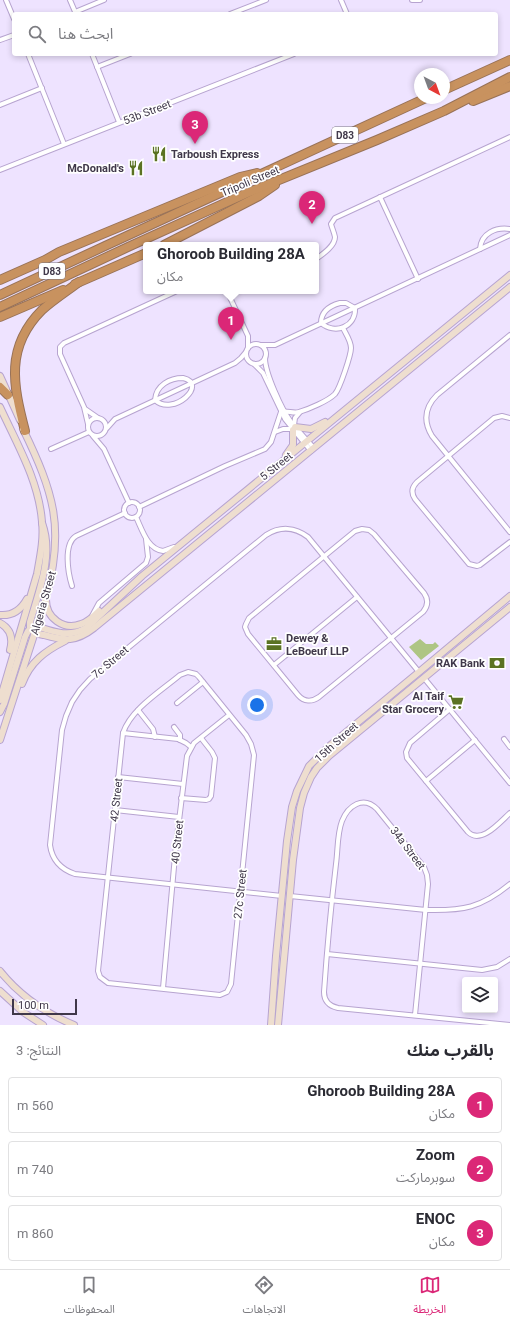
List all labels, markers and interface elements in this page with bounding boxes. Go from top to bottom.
search box [12,12,498,56]
icon: search [26,23,48,45]
text: ابحث هنا [58,25,113,43]
north arrow [414,68,450,104]
street label: 53b Street [121,97,173,128]
pin: 3 [182,111,208,144]
road number: D83 [332,127,358,143]
restaurant icon: Tarboush Express [150,145,168,163]
place label: Tarboush Express [171,148,260,161]
restaurant icon: McDonald's [127,159,145,177]
place label: McDonald's [67,162,124,175]
street label: Tripoli Street [219,163,282,200]
pin: 2 [299,191,325,224]
popup [143,242,319,294]
text: Ghoroob Building 28A [157,245,305,263]
road number: D83 [39,263,65,279]
text: مكان [157,269,183,284]
pin: 1 [218,307,244,340]
street label: 5 Street [257,449,295,483]
street label: Algeria Street [28,569,59,637]
place label: Dewey & LeBoeuf LLP [286,632,349,658]
office icon: Dewey & LeBoeuf LLP [265,635,283,653]
street label: 7c Street [89,643,132,681]
bank icon: RAK Bank [488,654,506,672]
place label: RAK Bank [436,657,485,670]
place label: Al Taif Star Grocery [382,690,444,716]
supermarket icon: Al Taif Star Grocery [447,693,465,711]
your location [247,695,267,715]
street label: 15th Street [312,719,361,765]
street label: 42 Street [108,777,125,823]
street label: 40 Street [169,819,186,865]
street label: 34a Street [387,824,428,873]
street label: 27c Street [231,868,250,920]
map controls [462,977,498,1013]
button: layers [462,977,498,1013]
scale bar [12,997,77,1016]
text: 100 m [18,999,49,1012]
text: بالقرب منك [407,1040,494,1060]
text: النتائج: 3 [16,1043,61,1058]
text: Ghoroob Building 28A [307,1082,455,1100]
text: 560 m [17,1098,54,1113]
text: 1 [476,1098,484,1113]
text: مكان [429,1106,455,1121]
text: Zoom [416,1146,455,1164]
text: 740 m [17,1162,54,1177]
text: 2 [476,1162,484,1177]
text: سوبرماركت [396,1170,455,1185]
text: ENOC [416,1210,455,1228]
text: 860 m [17,1226,54,1241]
text: 3 [476,1226,484,1241]
text: مكان [429,1234,455,1249]
tab: المحفوظات [64,1274,115,1321]
tab: الاتجاهات [243,1274,286,1321]
tab: الخريطة [413,1274,446,1321]

